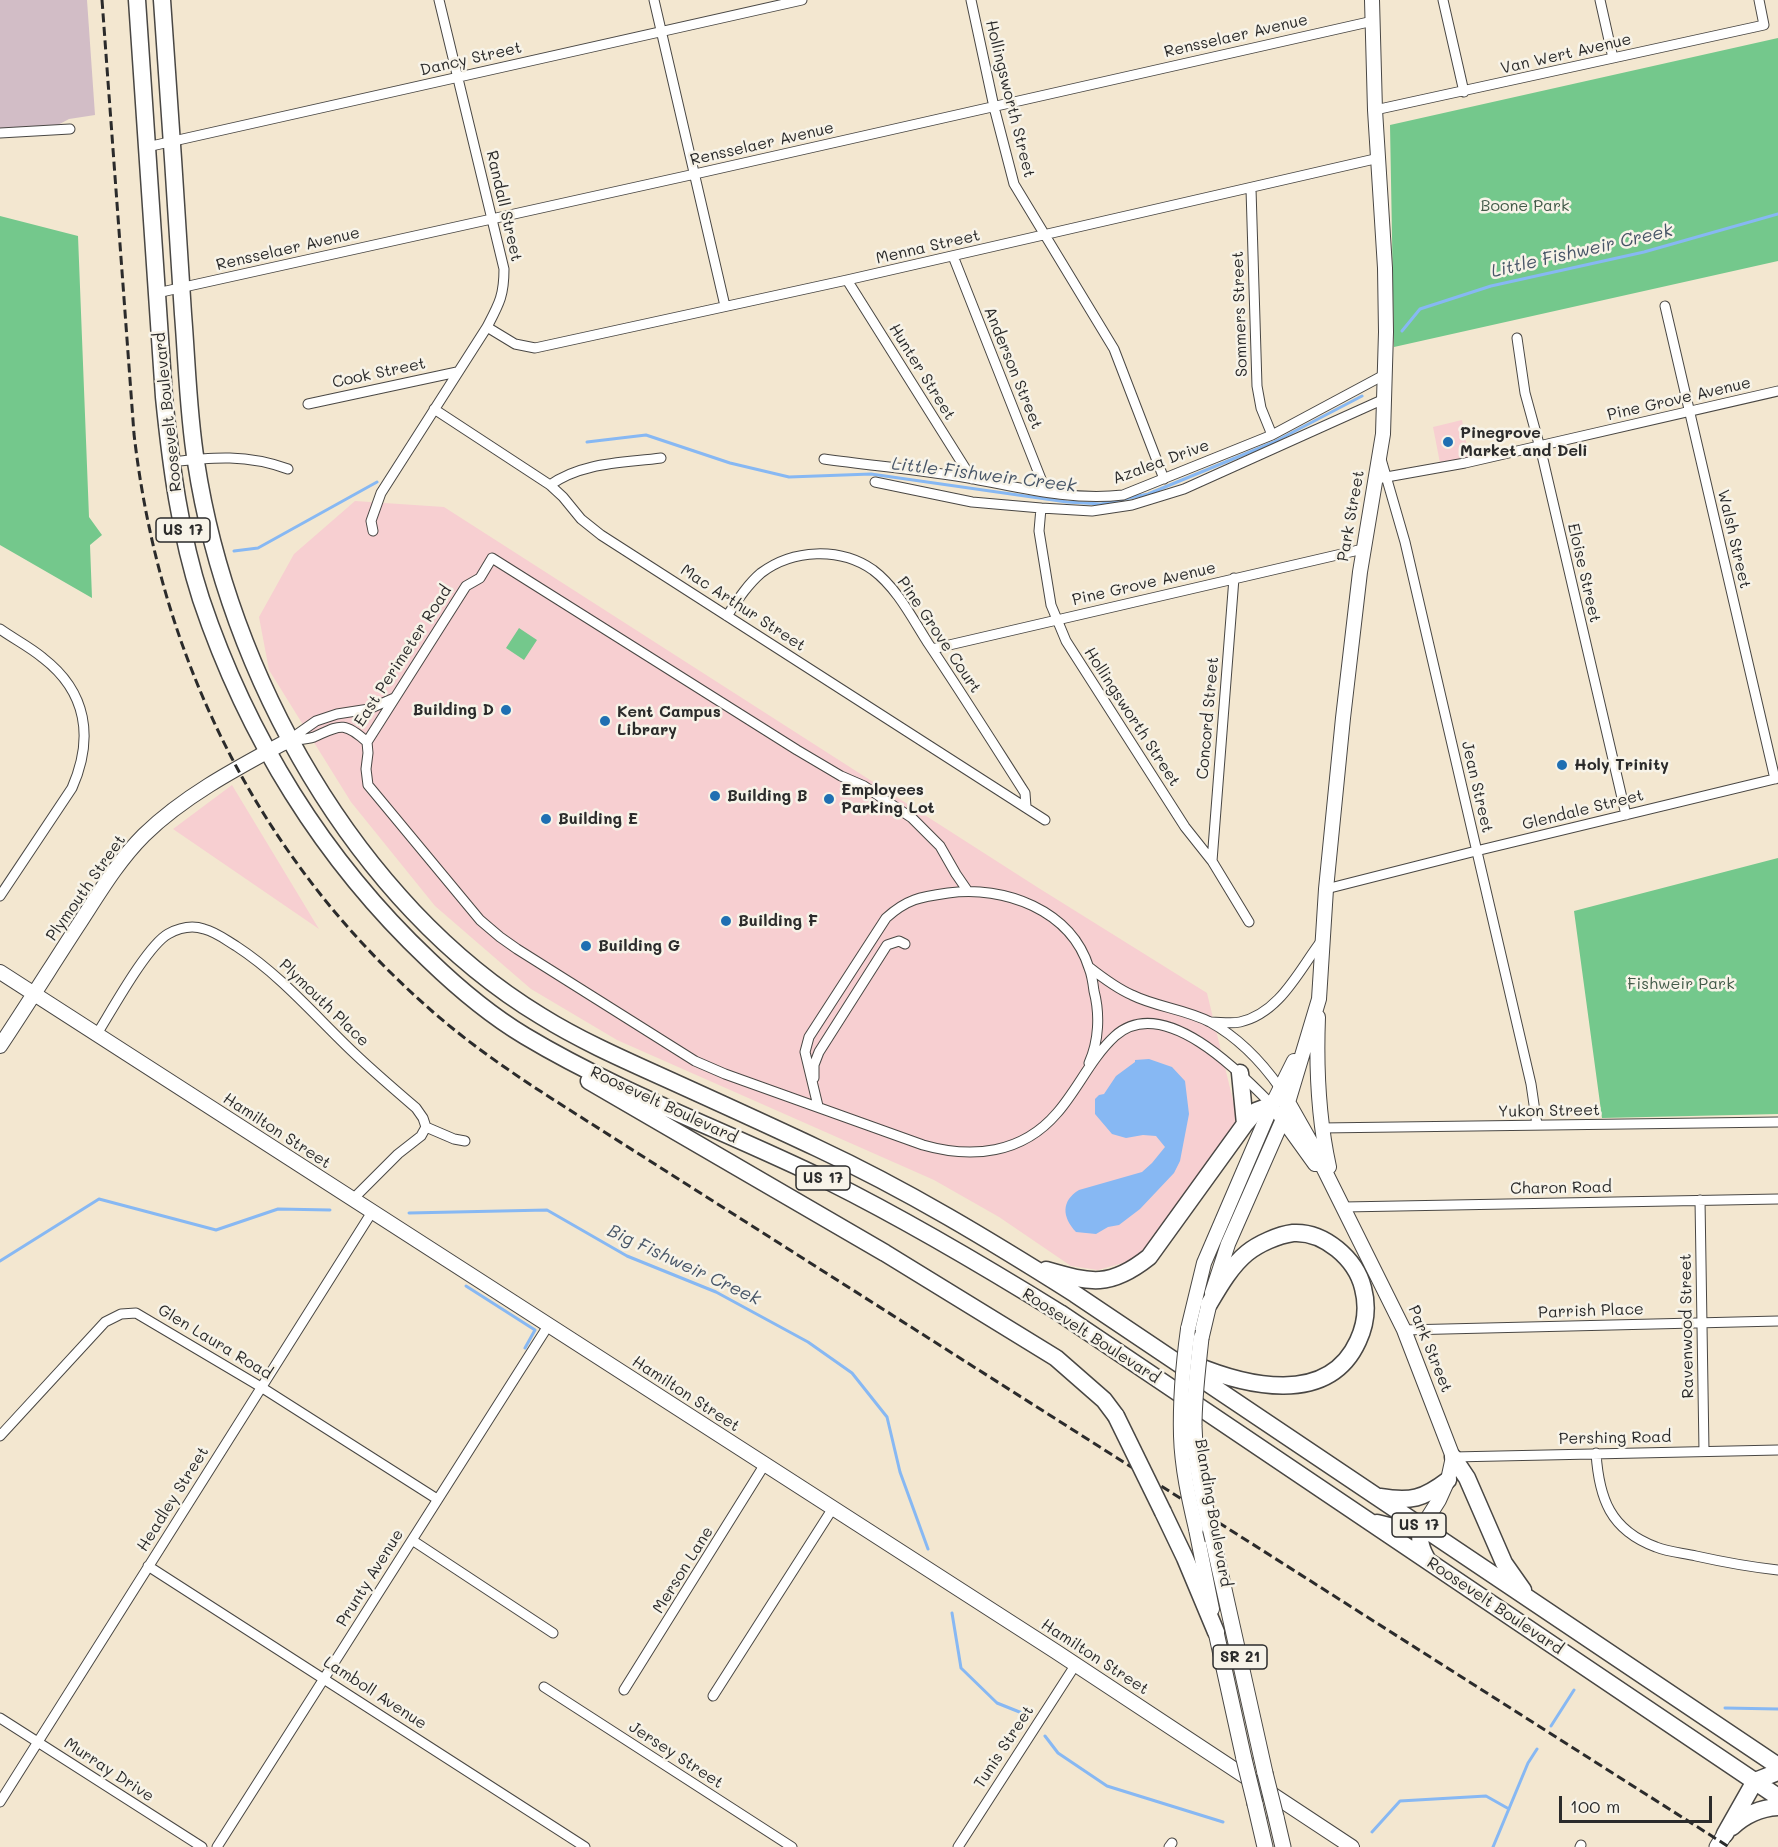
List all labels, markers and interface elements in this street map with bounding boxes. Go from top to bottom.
street label: Rensselaer Avenue [1162,10,1310,62]
street label: Hollingsworth Street [981,18,1039,180]
street label: Van Wert Avenue [1499,30,1633,78]
street label: Dancy Street [418,38,524,80]
street label: Rensselaer Avenue [688,118,836,170]
street label: Randall Street [482,149,526,263]
park label: Boone Park [1480,196,1570,216]
water label: Little Fishweir Creek [1489,220,1675,282]
street label: Rensselaer Avenue [214,223,362,275]
street label: Menna Street [874,226,982,268]
street label: Sommers Street [1228,251,1252,377]
street label: Anderson Street [980,304,1046,432]
street label: Hunter Street [885,320,959,424]
street label: Roosevelt Boulevard [150,331,186,493]
street label: Cook Street [331,354,427,392]
street label: Pine Grove Avenue [1605,373,1753,425]
place label: Pinegrove Market and Deli [1460,423,1588,461]
marker: Pinegrove Market and Deli [1441,435,1455,449]
street label: Azalea Drive [1110,436,1212,488]
water label: Little Fishweir Creek [890,453,1078,497]
street label: Park Street [1334,469,1368,563]
street label: Walsh Street [1713,488,1755,590]
road number: US 17 [156,518,210,542]
street label: Eloise Street [1563,521,1605,625]
street label: Pine Grove Avenue [1070,558,1218,610]
street label: Mac Arthur Street [677,560,809,656]
street label: Pine Grove Court [893,573,985,697]
street label: East Perimeter Road [350,582,456,730]
street label: Hollingsworth Street [1080,644,1184,790]
street label: Concord Street [1193,656,1223,780]
place label: Building D [413,700,494,720]
place label: Kent Campus Library [617,702,721,740]
marker: Building D [499,703,513,717]
marker: Kent Campus Library [598,714,612,728]
street label: Jean Street [1457,739,1497,835]
place label: Holy Trinity [1574,755,1669,775]
marker: Holy Trinity [1555,758,1569,772]
place label: Employees Parking Lot [841,780,935,818]
place label: Building B [727,786,807,806]
street label: Glendale Street [1520,786,1646,834]
marker: Building B [708,789,722,803]
marker: Employees Parking Lot [822,792,836,806]
place label: Building E [558,809,638,829]
marker: Building E [539,812,553,826]
street label: Plymouth Street [42,831,130,945]
place label: Building F [738,911,818,931]
marker: Building F [719,914,733,928]
place label: Building G [598,936,680,956]
marker: Building G [579,939,593,953]
street label: Plymouth Place [275,955,373,1051]
park label: Fishweir Park [1627,974,1735,994]
street label: Roosevelt Boulevard [587,1062,741,1148]
street label: Hamilton Street [220,1089,334,1173]
street label: Yukon Street [1498,1101,1600,1121]
road number: US 17 [796,1166,850,1190]
street label: Charon Road [1510,1178,1612,1198]
water label: Big Fishweir Creek [604,1220,764,1310]
street label: Ravenwood Street [1676,1253,1698,1399]
street label: Roosevelt Boulevard [1019,1284,1163,1388]
street label: Glen Laura Road [154,1300,276,1384]
street label: Parrish Place [1538,1300,1644,1322]
street label: Park Street [1404,1303,1456,1395]
street label: Hamilton Street [629,1352,743,1436]
street label: Pershing Road [1559,1427,1671,1449]
street label: Blanding Boulevard [1191,1438,1235,1588]
street label: Headley Street [133,1443,213,1555]
road number: US 17 [1392,1513,1446,1537]
street label: Merson Lane [649,1523,717,1617]
street label: Prunty Avenue [332,1526,408,1630]
street label: Roosevelt Boulevard [1423,1553,1567,1659]
street label: Hamilton Street [1038,1615,1152,1699]
road number: SR 21 [1213,1645,1267,1669]
street label: Lamboll Avenue [320,1652,430,1734]
street label: Tunis Street [970,1702,1038,1792]
street label: Jersey Street [625,1717,727,1793]
street label: Murray Drive [60,1734,158,1806]
scale bar [1562,1784,1715,1822]
text: 100 m [1570,1794,1620,1818]

